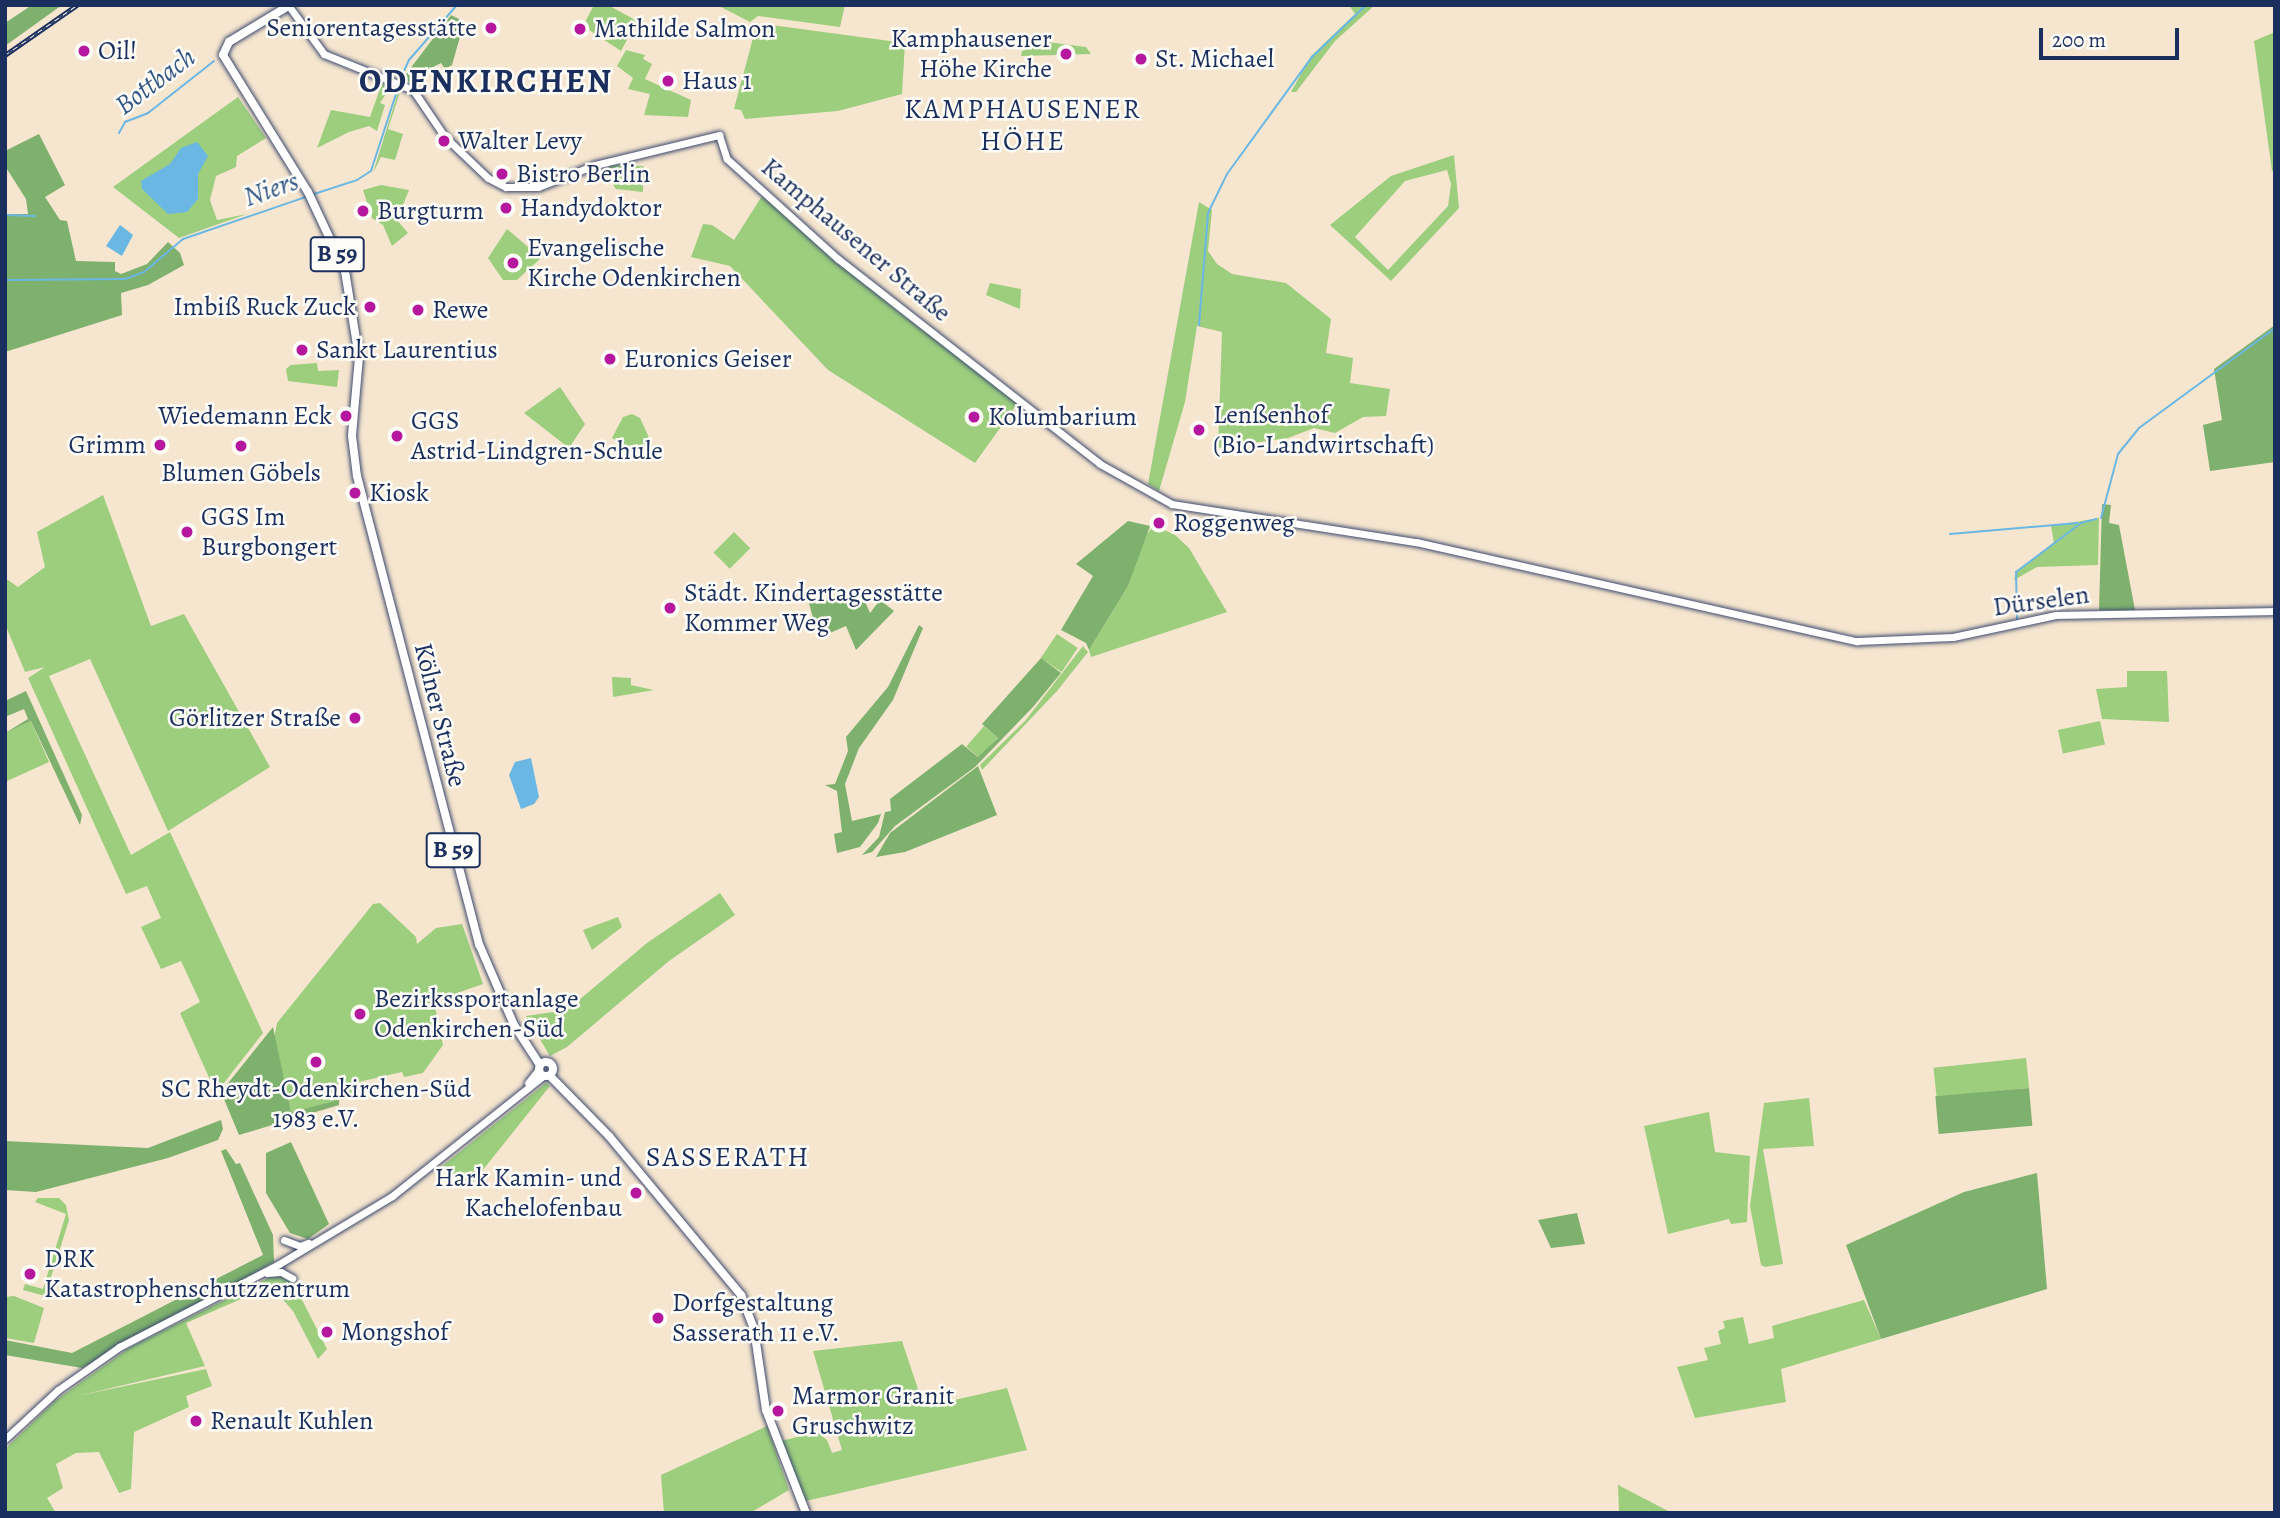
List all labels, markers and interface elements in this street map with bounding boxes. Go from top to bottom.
place label: Seniorentagesstätte [266,12,477,44]
place label: Mathilde Salmon [594,13,775,45]
scale bar [2042,14,2182,58]
marker: Seniorentagesstätte [483,20,499,36]
marker: Mathilde Salmon [572,21,588,37]
place label: Kamphausener Höhe Kirche [890,23,1052,84]
text: 200 m [2052,26,2106,54]
place label: Oil! [98,35,137,67]
water label: Bottbach [108,40,202,122]
marker: Oil! [76,43,92,59]
place label: St. Michael [1155,43,1275,75]
marker: Kamphausener Höhe Kirche [1058,46,1074,62]
marker: St. Michael [1133,51,1149,67]
district label: ODENKIRCHEN [360,61,612,101]
place label: Haus 1 [682,65,752,97]
marker: Haus 1 [660,73,676,89]
district label: KAMPHAUSENER HÖHE [906,92,1140,158]
place label: Walter Levy [458,125,582,157]
marker: Walter Levy [436,133,452,149]
street label: Kamphausener Straße [755,152,957,328]
place label: Bistro Berlin [516,158,650,190]
water label: Niers [239,164,303,214]
marker: Bistro Berlin [494,166,510,182]
place label: Handydoktor [520,192,662,224]
place label: Burgturm [377,195,484,227]
marker: Handydoktor [498,200,514,216]
marker: Burgturm [355,203,371,219]
place label: Evangelische Kirche Odenkirchen [527,232,741,294]
road number: B 59 [309,233,365,274]
marker: Evangelische Kirche Odenkirchen [505,255,521,271]
place label: Imbiß Ruck Zuck [173,291,356,323]
place label: Rewe [432,294,488,326]
marker: Imbiß Ruck Zuck [362,299,378,315]
marker: Rewe [410,302,426,318]
place label: Sankt Laurentius [316,334,498,366]
marker: Sankt Laurentius [294,342,310,358]
place label: Euronics Geiser [624,343,792,375]
marker: Euronics Geiser [602,351,618,367]
place label: Lenßenhof (Bio-Landwirtschaft) [1213,399,1434,460]
place label: Wiedemann Eck [158,400,332,432]
place label: Kolumbarium [988,401,1137,433]
place label: GGS Astrid-Lindgren-Schule [411,405,663,466]
marker: Wiedemann Eck [338,408,354,424]
marker: Kolumbarium [966,409,982,425]
marker: Lenßenhof (Bio-Landwirtschaft) [1191,422,1207,438]
marker: GGS Astrid-Lindgren-Schule [389,428,405,444]
place label: Grimm [69,429,146,461]
marker: Grimm [152,437,168,453]
marker: Blumen Göbels [233,438,249,454]
place label: Blumen Göbels [161,457,321,489]
place label: Kiosk [369,477,429,509]
marker: Kiosk [347,485,363,501]
place label: GGS Im Burgbongert [201,501,337,562]
place label: Roggenweg [1173,507,1295,539]
marker: Roggenweg [1151,515,1167,531]
marker: GGS Im Burgbongert [179,524,195,540]
place label: Städt. Kindertagesstätte Kommer Weg [684,577,943,638]
street label: Dürselen [1991,579,2091,623]
marker: Städt. Kindertagesstätte Kommer Weg [662,600,678,616]
street label: Kölner Straße [407,640,473,790]
place label: Görlitzer Straße [169,702,341,734]
marker: Görlitzer Straße [347,710,363,726]
road number: B 59 [425,830,481,870]
place label: Bezirkssportanlage Odenkirchen-Süd [374,983,579,1044]
marker: Bezirkssportanlage Odenkirchen-Süd [352,1006,368,1022]
marker: SC Rheydt-Odenkirchen-Süd 1983 e.V. [308,1054,324,1070]
place label: SC Rheydt-Odenkirchen-Süd 1983 e.V. [161,1073,471,1134]
district label: SASSERATH [647,1140,809,1174]
place label: Hark Kamin- und Kachelofenbau [434,1162,622,1224]
marker: Hark Kamin- und Kachelofenbau [628,1185,644,1201]
place label: DRK Katastrophenschutzzentrum [44,1243,350,1304]
marker: DRK Katastrophenschutzzentrum [22,1266,38,1282]
place label: Dorfgestaltung Sasserath 11 e.V. [672,1287,840,1348]
marker: Dorfgestaltung Sasserath 11 e.V. [650,1310,666,1326]
place label: Mongshof [341,1316,449,1348]
marker: Mongshof [319,1324,335,1340]
place label: Marmor Granit Gruschwitz [792,1380,954,1442]
marker: Marmor Granit Gruschwitz [770,1403,786,1419]
place label: Renault Kuhlen [210,1405,373,1437]
marker: Renault Kuhlen [188,1413,204,1429]

